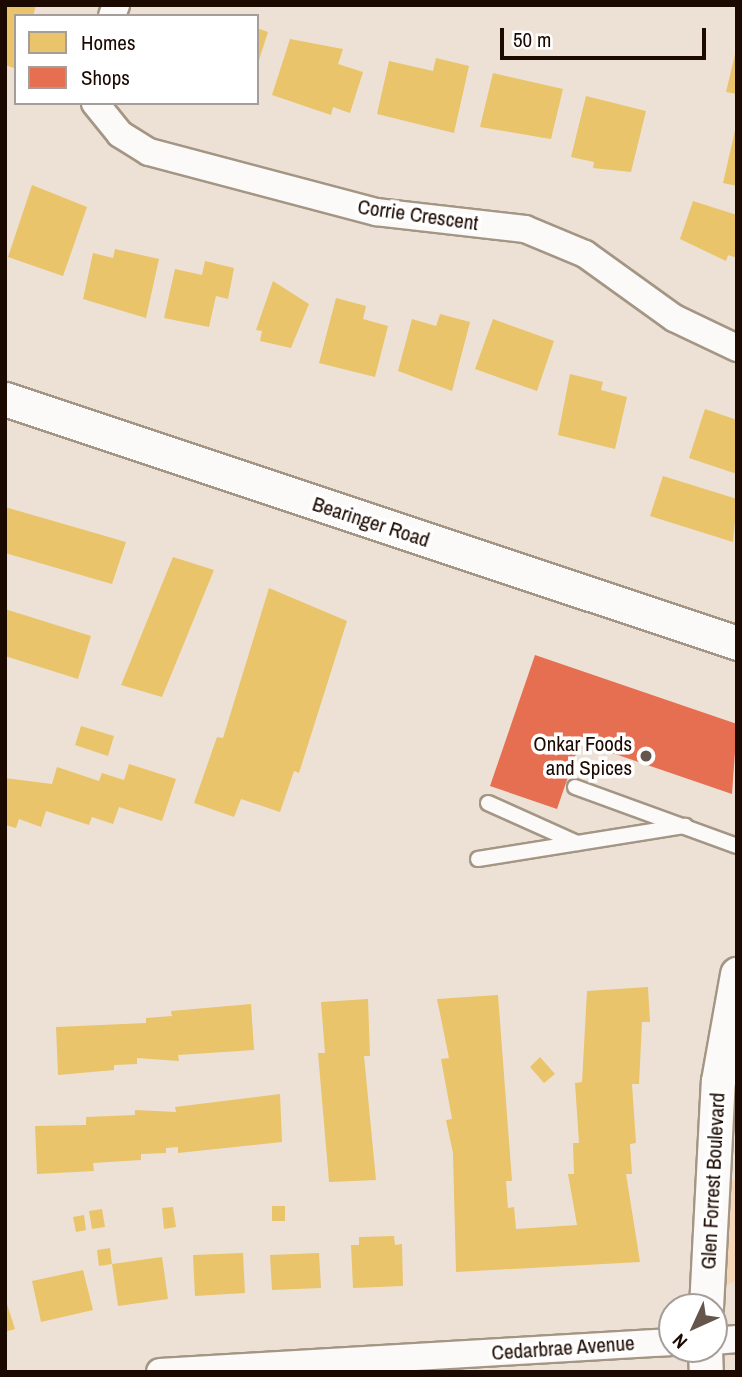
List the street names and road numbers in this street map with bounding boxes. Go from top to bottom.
street label: Corrie Crescent [356,194,480,236]
street label: Bearinger Road [309,491,433,553]
street label: Glen Forrest Boulevard [696,1092,730,1270]
street label: Cedarbrae Avenue [490,1330,636,1366]

